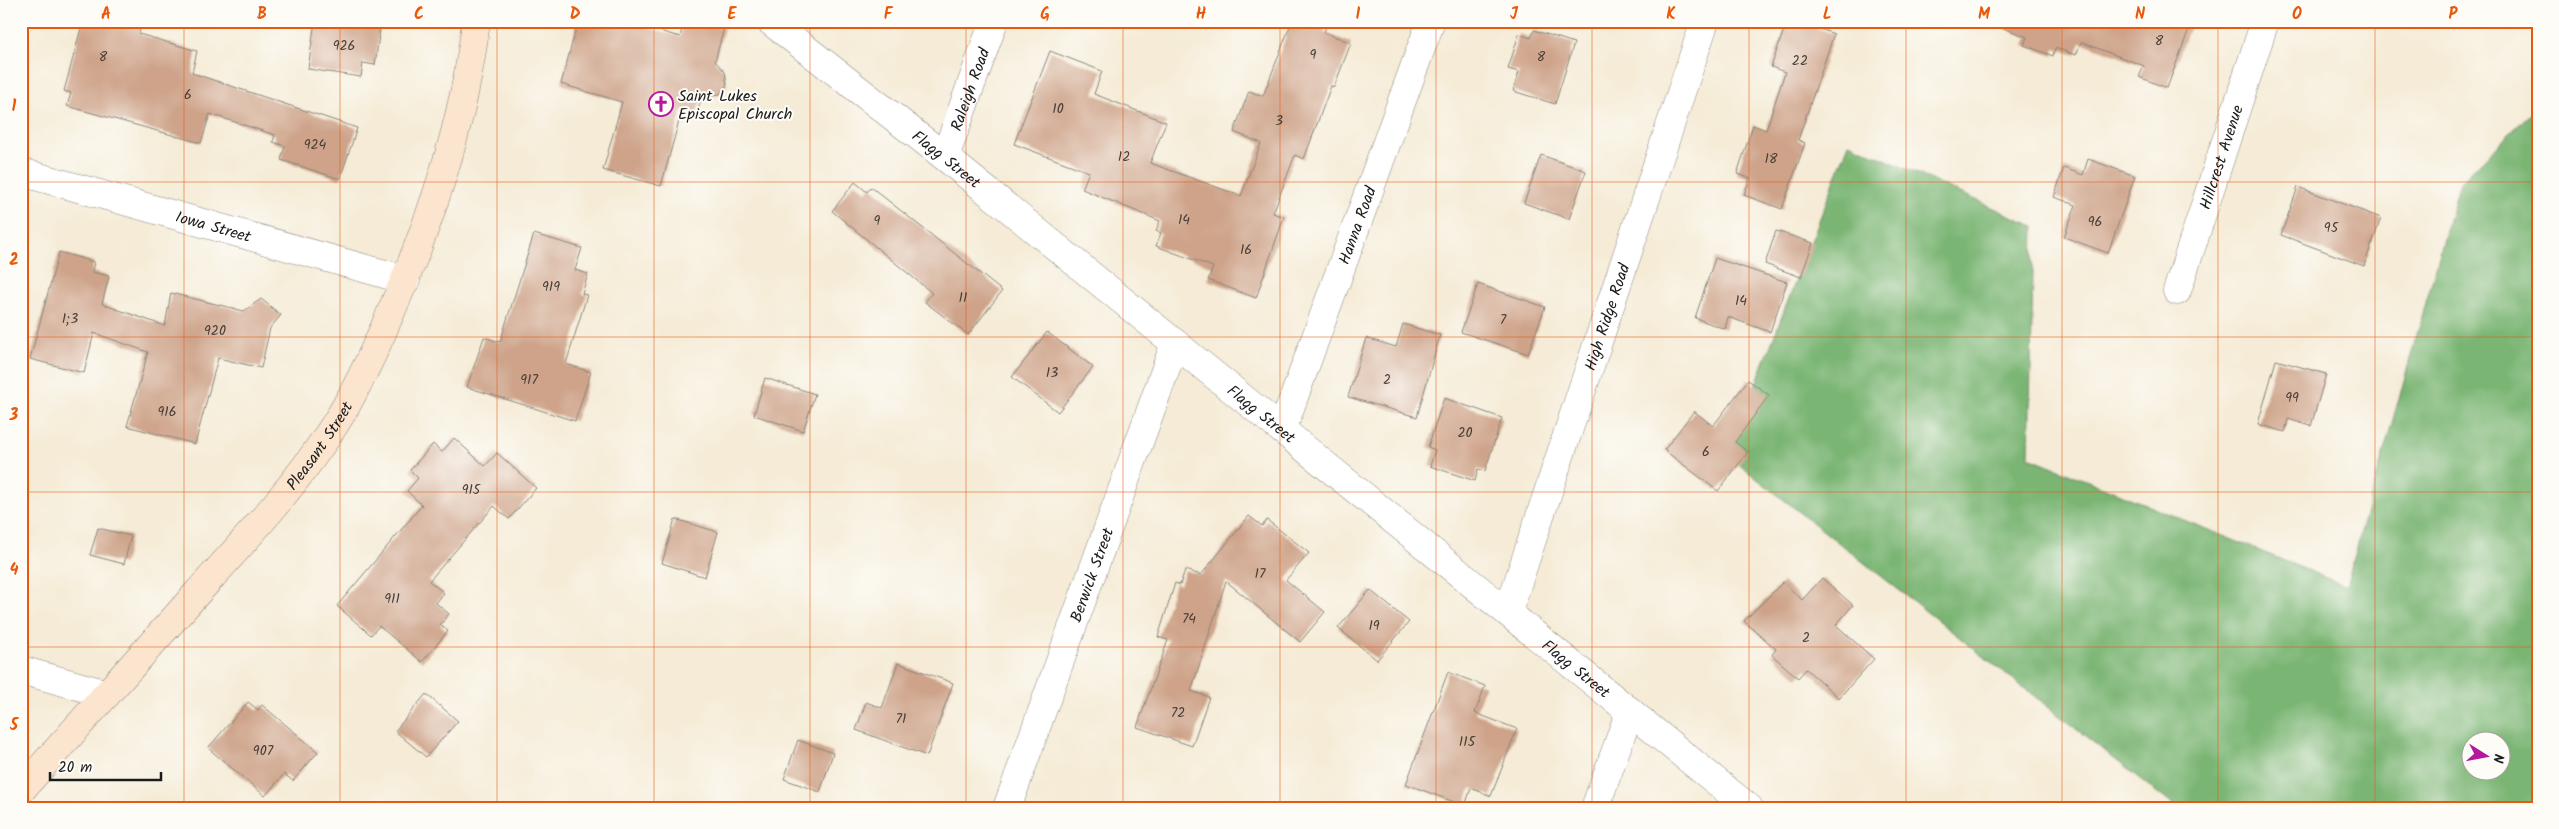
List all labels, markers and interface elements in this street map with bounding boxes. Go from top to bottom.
text: A [101,2,111,27]
text: B [257,2,267,27]
text: C [414,2,424,27]
text: D [570,2,581,27]
text: E [728,2,738,27]
text: F [884,2,894,27]
text: G [1040,2,1050,27]
text: H [1196,2,1206,27]
text: I [1356,2,1361,27]
text: J [1510,2,1519,27]
text: K [1666,2,1676,27]
text: L [1823,2,1831,27]
text: M [1978,2,1991,27]
text: N [2135,2,2145,27]
text: O [2292,2,2302,27]
text: P [2449,2,2459,27]
house number: 8 [2155,30,2164,52]
house number: 926 [333,35,355,57]
street label: Raleigh Road [944,44,998,135]
house number: 9 [1310,44,1317,66]
house number: 8 [99,46,108,68]
house number: 8 [1537,46,1546,68]
house number: 22 [1792,50,1808,72]
house number: 6 [184,84,192,106]
place label: Saint Lukes Episcopal Church [678,84,792,127]
church icon: Saint Lukes Episcopal Church [648,91,674,117]
text: 1 [12,94,17,119]
house number: 10 [1052,98,1064,120]
street label: Hillcrest Avenue [2193,102,2251,213]
house number: 3 [1275,110,1283,132]
street label: Flagg Street [906,125,986,196]
house number: 924 [304,134,327,156]
house number: 12 [1118,146,1130,168]
house number: 18 [1765,148,1778,170]
street label: Hanna Road [1332,182,1384,268]
street label: Iowa Street [172,205,255,250]
house number: 14 [1178,209,1190,231]
house number: 9 [874,210,881,232]
house number: 96 [2088,211,2102,233]
house number: 95 [2324,217,2340,239]
house number: 16 [1240,239,1252,261]
text: 2 [9,248,19,273]
street label: High Ridge Road [1578,260,1638,374]
house number: 919 [542,276,560,298]
house number: 11 [959,287,967,309]
house number: 14 [1735,290,1747,312]
house number: 1;3 [62,308,78,330]
house number: 7 [1500,309,1507,331]
house number: 920 [204,320,226,342]
house number: 13 [1046,362,1058,384]
house number: 917 [520,369,538,391]
house number: 2 [1383,369,1391,391]
street label: Flagg Street [1221,379,1301,451]
house number: 99 [2285,387,2299,409]
street label: Pleasant Street [281,396,361,496]
house number: 916 [157,401,177,423]
text: 3 [9,403,19,428]
house number: 20 [1457,422,1473,444]
house number: 6 [1702,441,1710,463]
house number: 915 [462,479,482,501]
street label: Berwick Street [1064,524,1122,626]
text: 4 [10,558,19,583]
house number: 17 [1255,563,1266,585]
house number: 911 [384,588,400,610]
house number: 74 [1182,608,1196,630]
house number: 19 [1368,615,1380,637]
house number: 2 [1802,627,1810,649]
street label: Flagg Street [1536,634,1616,705]
house number: 72 [1171,702,1185,724]
house number: 71 [896,708,906,730]
text: 5 [9,713,20,738]
house number: 115 [1459,731,1477,753]
north arrow [2462,732,2512,782]
house number: 907 [253,740,274,762]
scale bar [50,749,161,781]
text: N [2486,752,2509,765]
text: 20 m [58,756,92,780]

